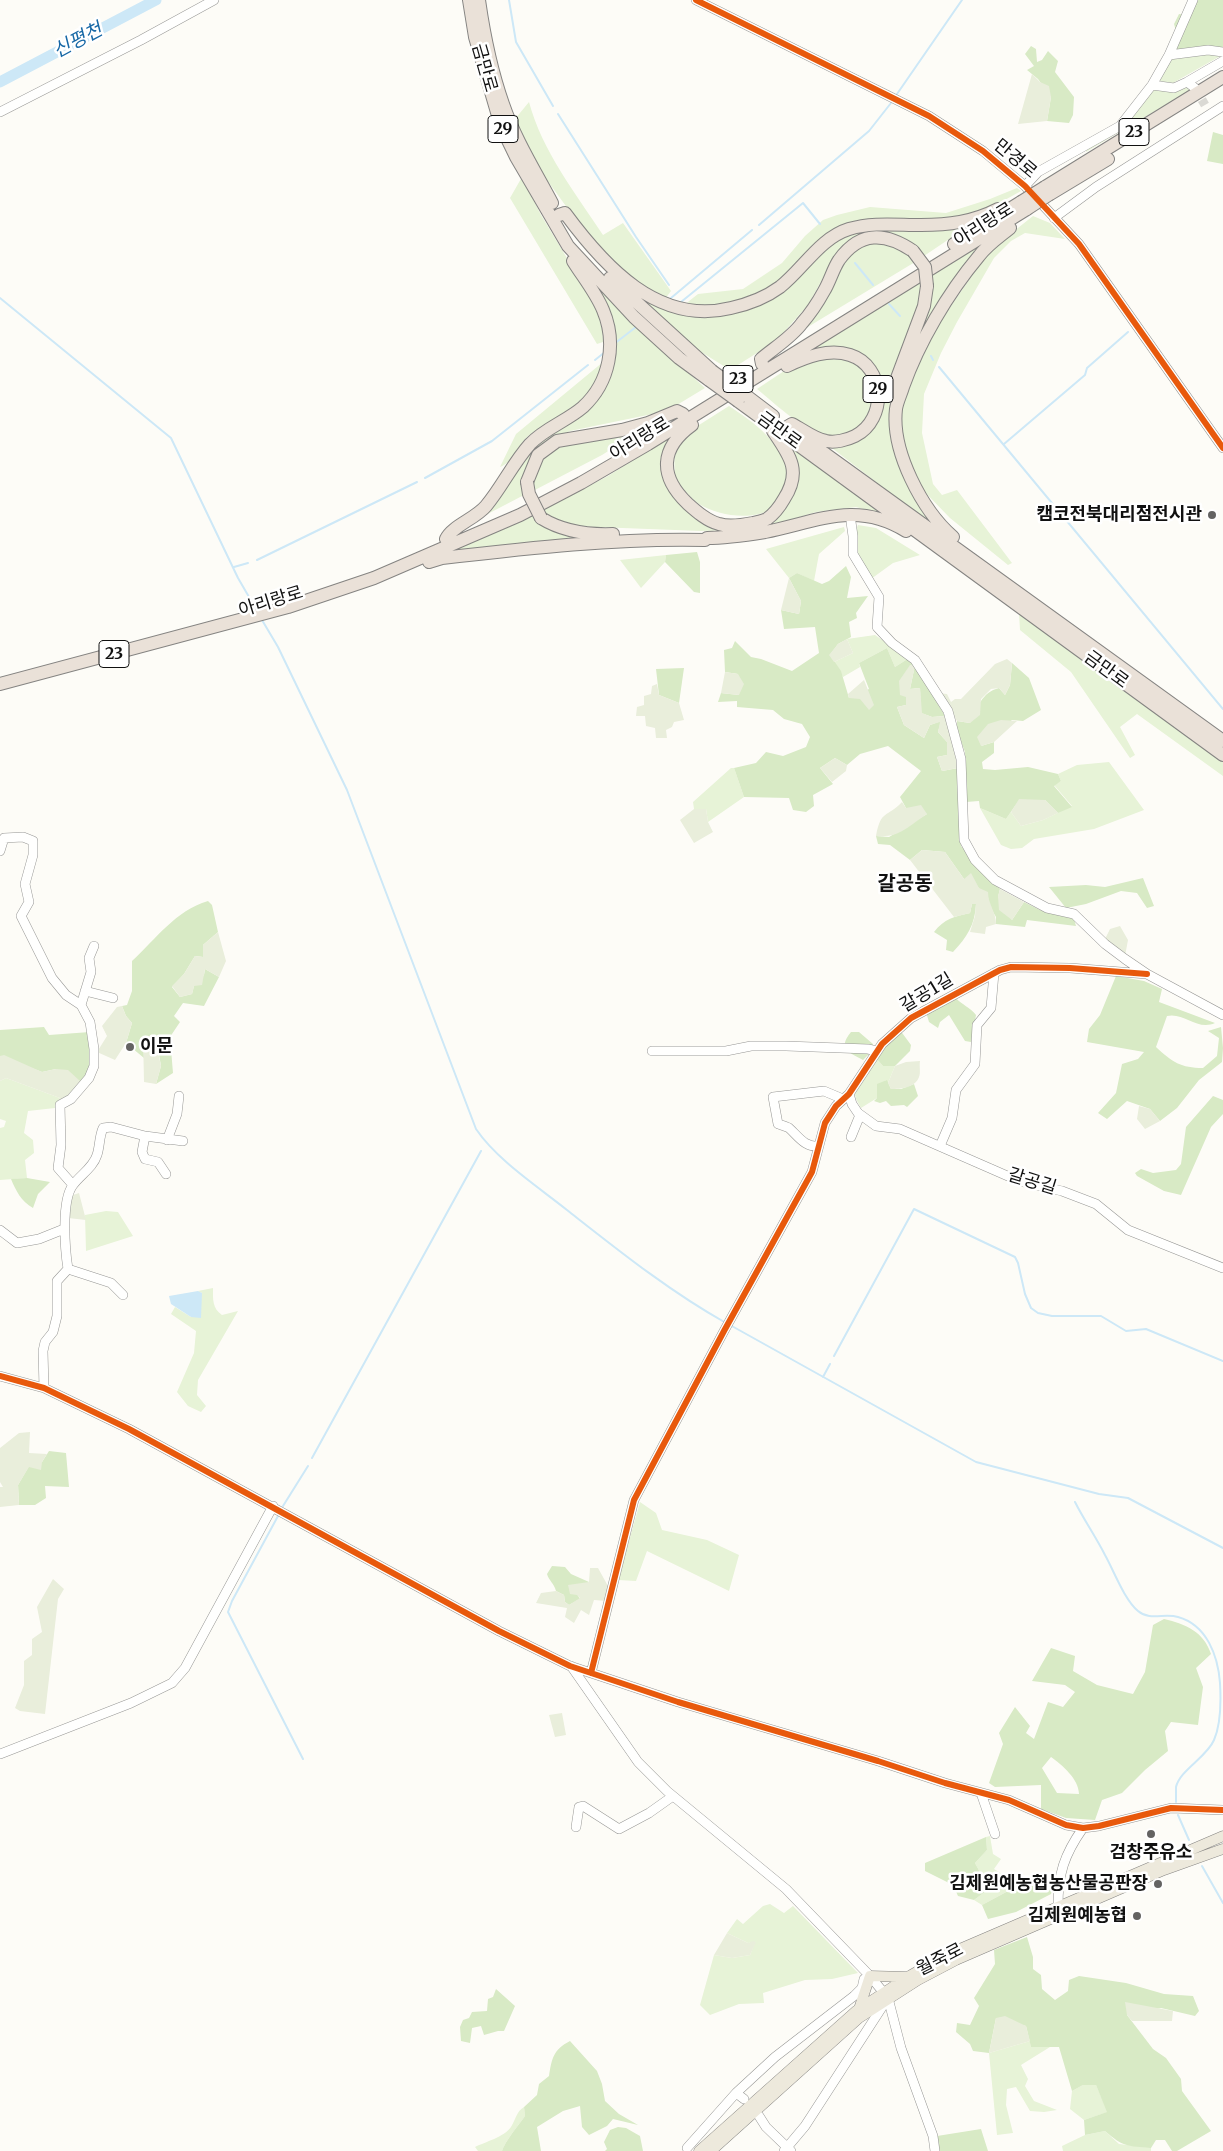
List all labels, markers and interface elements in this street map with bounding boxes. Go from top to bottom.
water label: 신평천 [49,19,107,63]
street label: 금만로 [467,41,501,95]
road number: 29 [488,116,518,142]
road number: 23 [1119,118,1149,146]
street label: 만경로 [989,135,1041,183]
street label: 아리랑로 [950,198,1018,252]
road number: 23 [723,366,753,392]
road number: 29 [863,376,893,402]
street label: 금만로 [753,408,805,454]
street label: 아리랑로 [606,413,674,465]
place label: 캠코전북대리점전시관 [1036,504,1202,526]
marker: 캠코전북대리점전시관 [1206,509,1218,521]
street label: 아리랑로 [236,582,306,622]
road number: 23 [99,641,129,668]
street label: 금만로 [1080,647,1132,693]
district label: 갈공동 [877,872,933,896]
street label: 갈공1길 [897,969,957,1017]
place label: 이문 [140,1036,173,1058]
marker: 이문 [124,1041,136,1053]
street label: 갈공길 [1005,1164,1059,1200]
marker: 검창주유소 [1145,1828,1157,1840]
place label: 검창주유소 [1110,1842,1192,1864]
place label: 김제원예농협농산물공판장 [949,1873,1148,1895]
marker: 김제원예농협농산물공판장 [1152,1878,1164,1890]
place label: 김제원예농협 [1028,1905,1127,1927]
marker: 김제원예농협 [1131,1910,1143,1922]
street label: 월죽로 [913,1939,967,1981]

